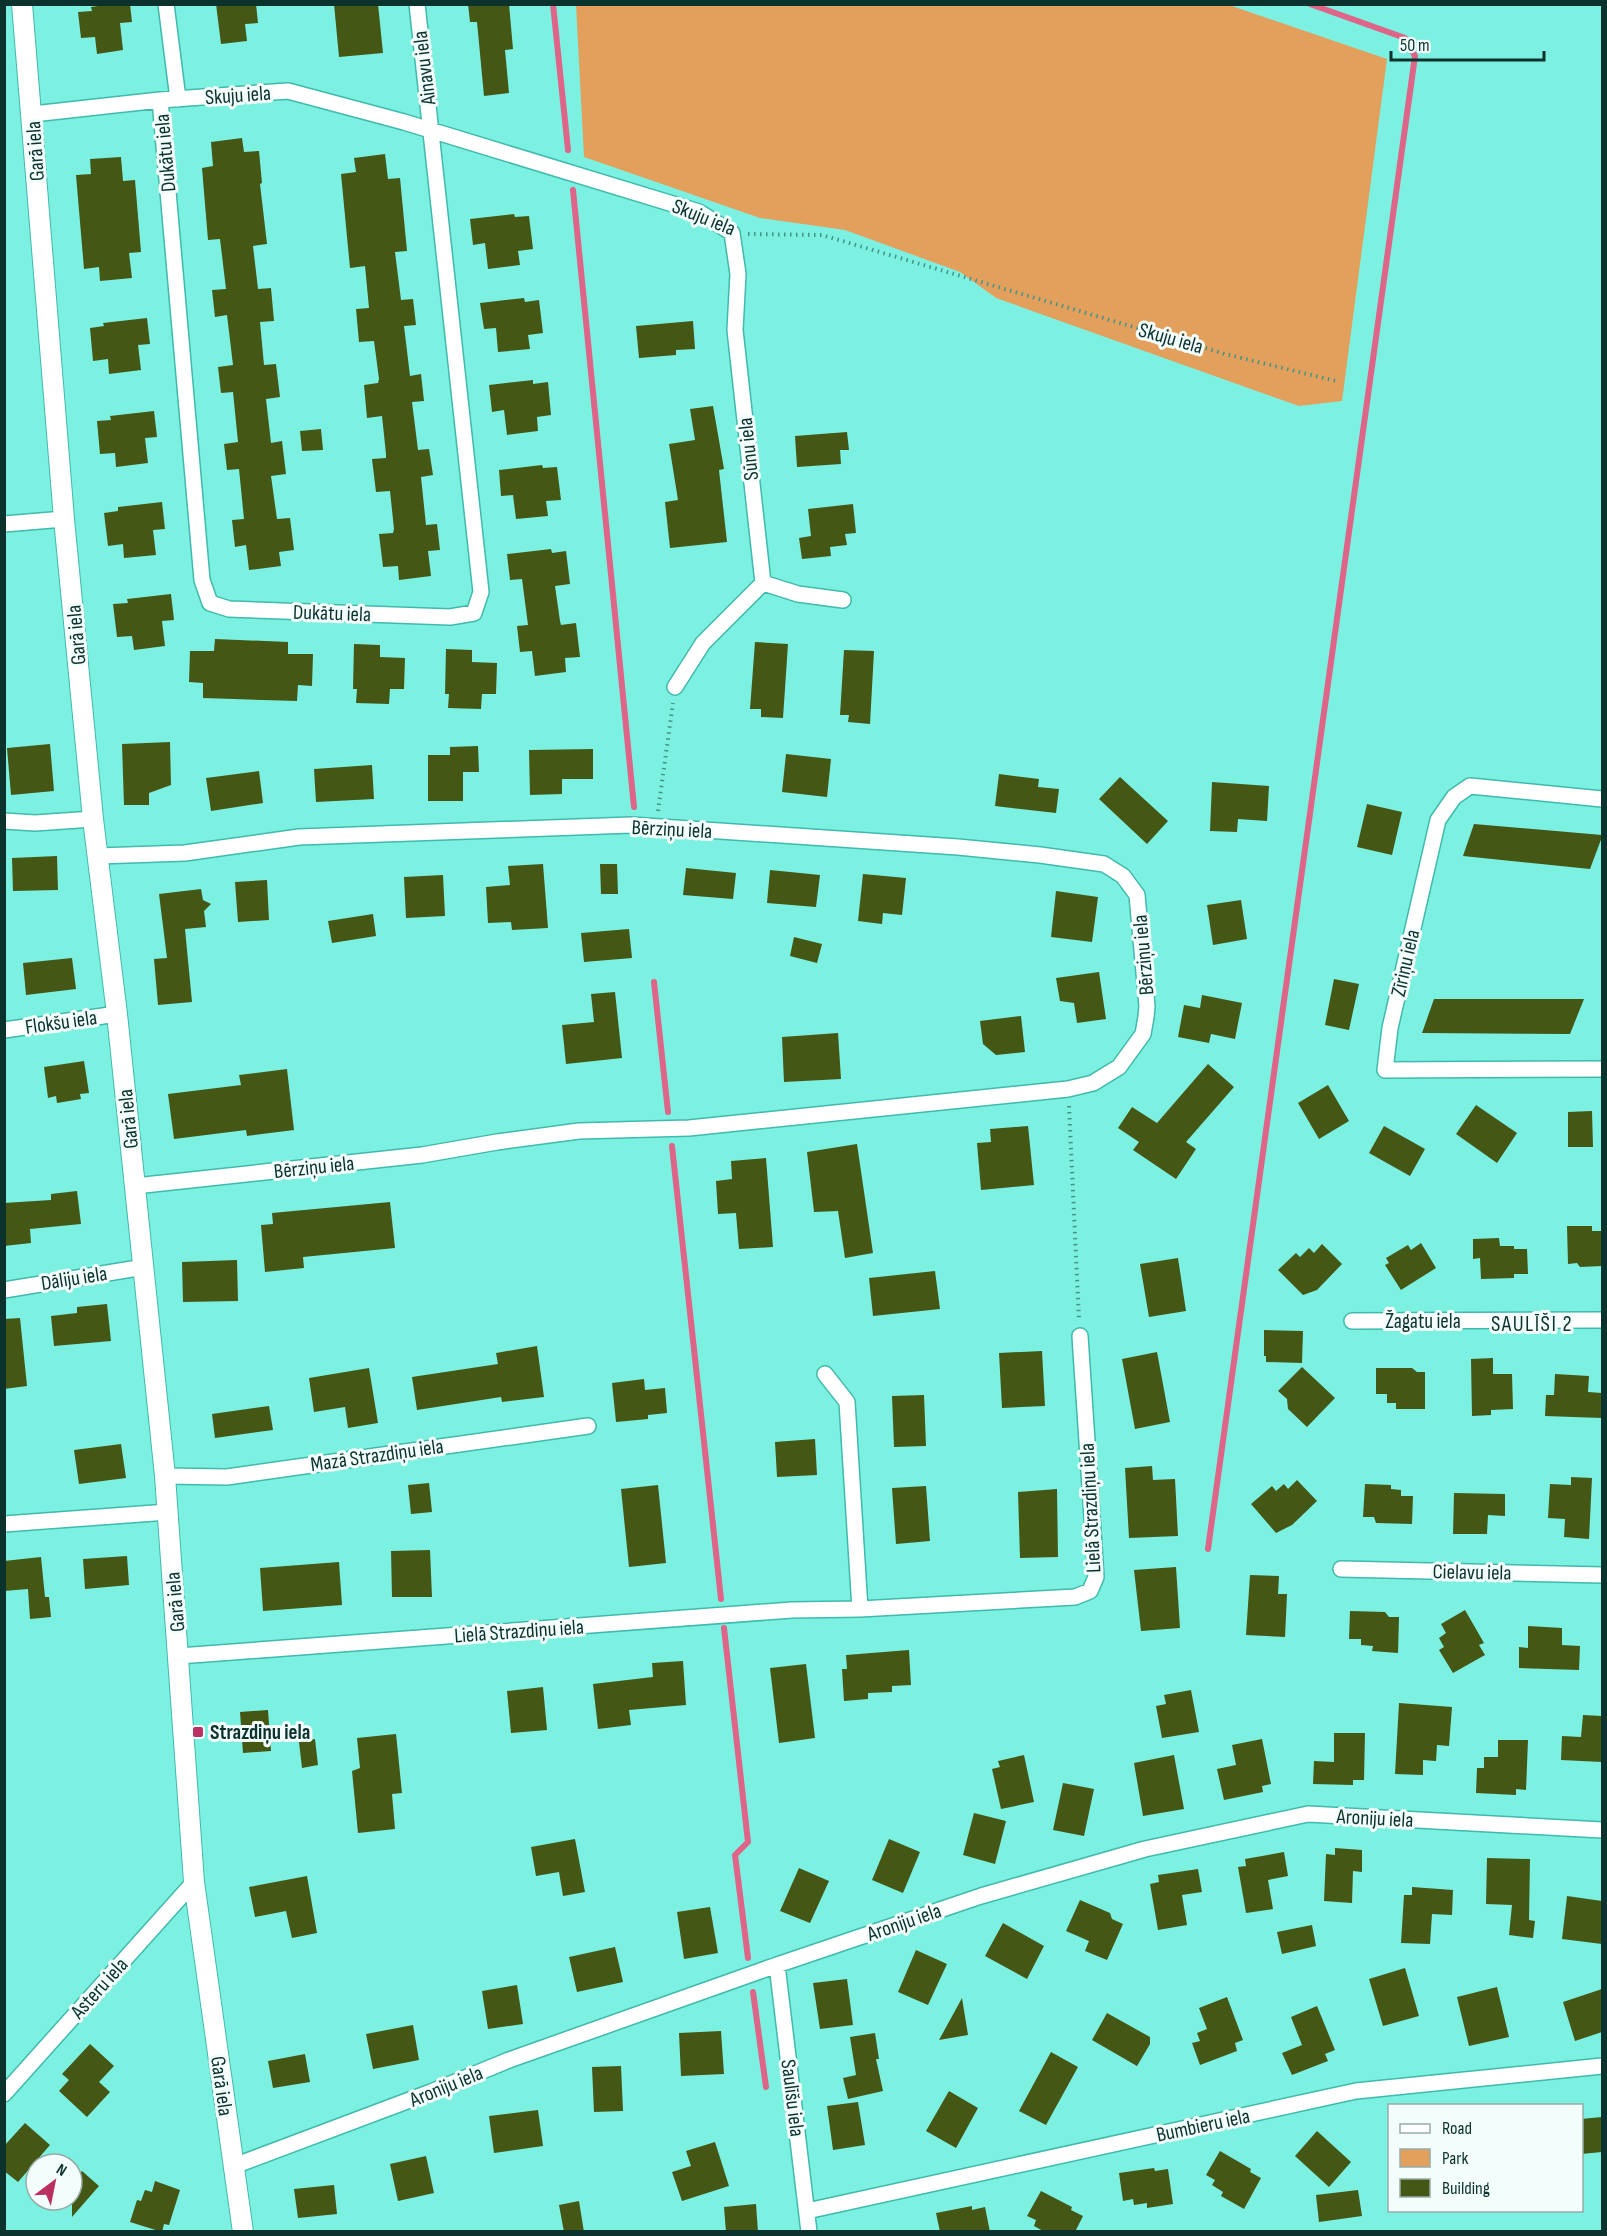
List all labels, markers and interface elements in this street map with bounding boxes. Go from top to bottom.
scale bar [1391,24,1544,62]
street label: Ainavu iela [408,29,442,107]
text: 50 m [1400,35,1430,56]
street label: Skuju iela [204,81,272,110]
street label: Dukātu iela [150,113,181,193]
street label: Garā iela [21,120,50,182]
street label: Skuju iela [669,194,739,241]
street label: Skuju iela [1136,317,1206,360]
street label: Sūnu iela [733,416,764,482]
street label: Dukātu iela [293,600,371,627]
street label: Garā iela [61,604,92,666]
street label: Bērziņu iela [631,815,713,844]
street label: Bērziņu iela [1128,914,1159,996]
street label: Zīriņu iela [1386,927,1425,999]
street label: Flokšu iela [24,1005,99,1040]
street label: Garā iela [113,1088,144,1150]
street label: Bērziņu iela [273,1151,356,1184]
street label: Dāliju iela [39,1261,109,1296]
street label: Žagatu iela [1385,1309,1461,1334]
district label: SAULĪŠI 2 [1491,1311,1573,1338]
street label: Mazā Strazdiņu iela [309,1434,445,1477]
street label: Lielā Strazdiņu iela [1075,1442,1106,1574]
street label: Cielavu iela [1432,1559,1512,1586]
street label: Garā iela [160,1571,191,1633]
street label: Lielā Strazdiņu iela [453,1614,585,1649]
place label: Strazdiņu iela [210,1720,310,1745]
marker: Strazdiņu iela [191,1725,205,1739]
street label: Aroniju iela [1335,1804,1414,1833]
street label: Aroniju iela [863,1898,945,1947]
street label: Asteru iela [65,1953,133,2025]
street label: Garā iela [205,2055,238,2117]
street label: Saulīšu iela [775,2058,810,2138]
street label: Aroniju iela [405,2060,487,2113]
street label: Bumbieru iela [1154,2103,1252,2148]
legend [1388,2104,1583,2212]
text: Road [1442,2118,1472,2139]
text: Park [1442,2148,1468,2169]
north arrow [24,2152,84,2212]
text: N [52,2160,70,2181]
text: Building [1442,2178,1490,2199]

